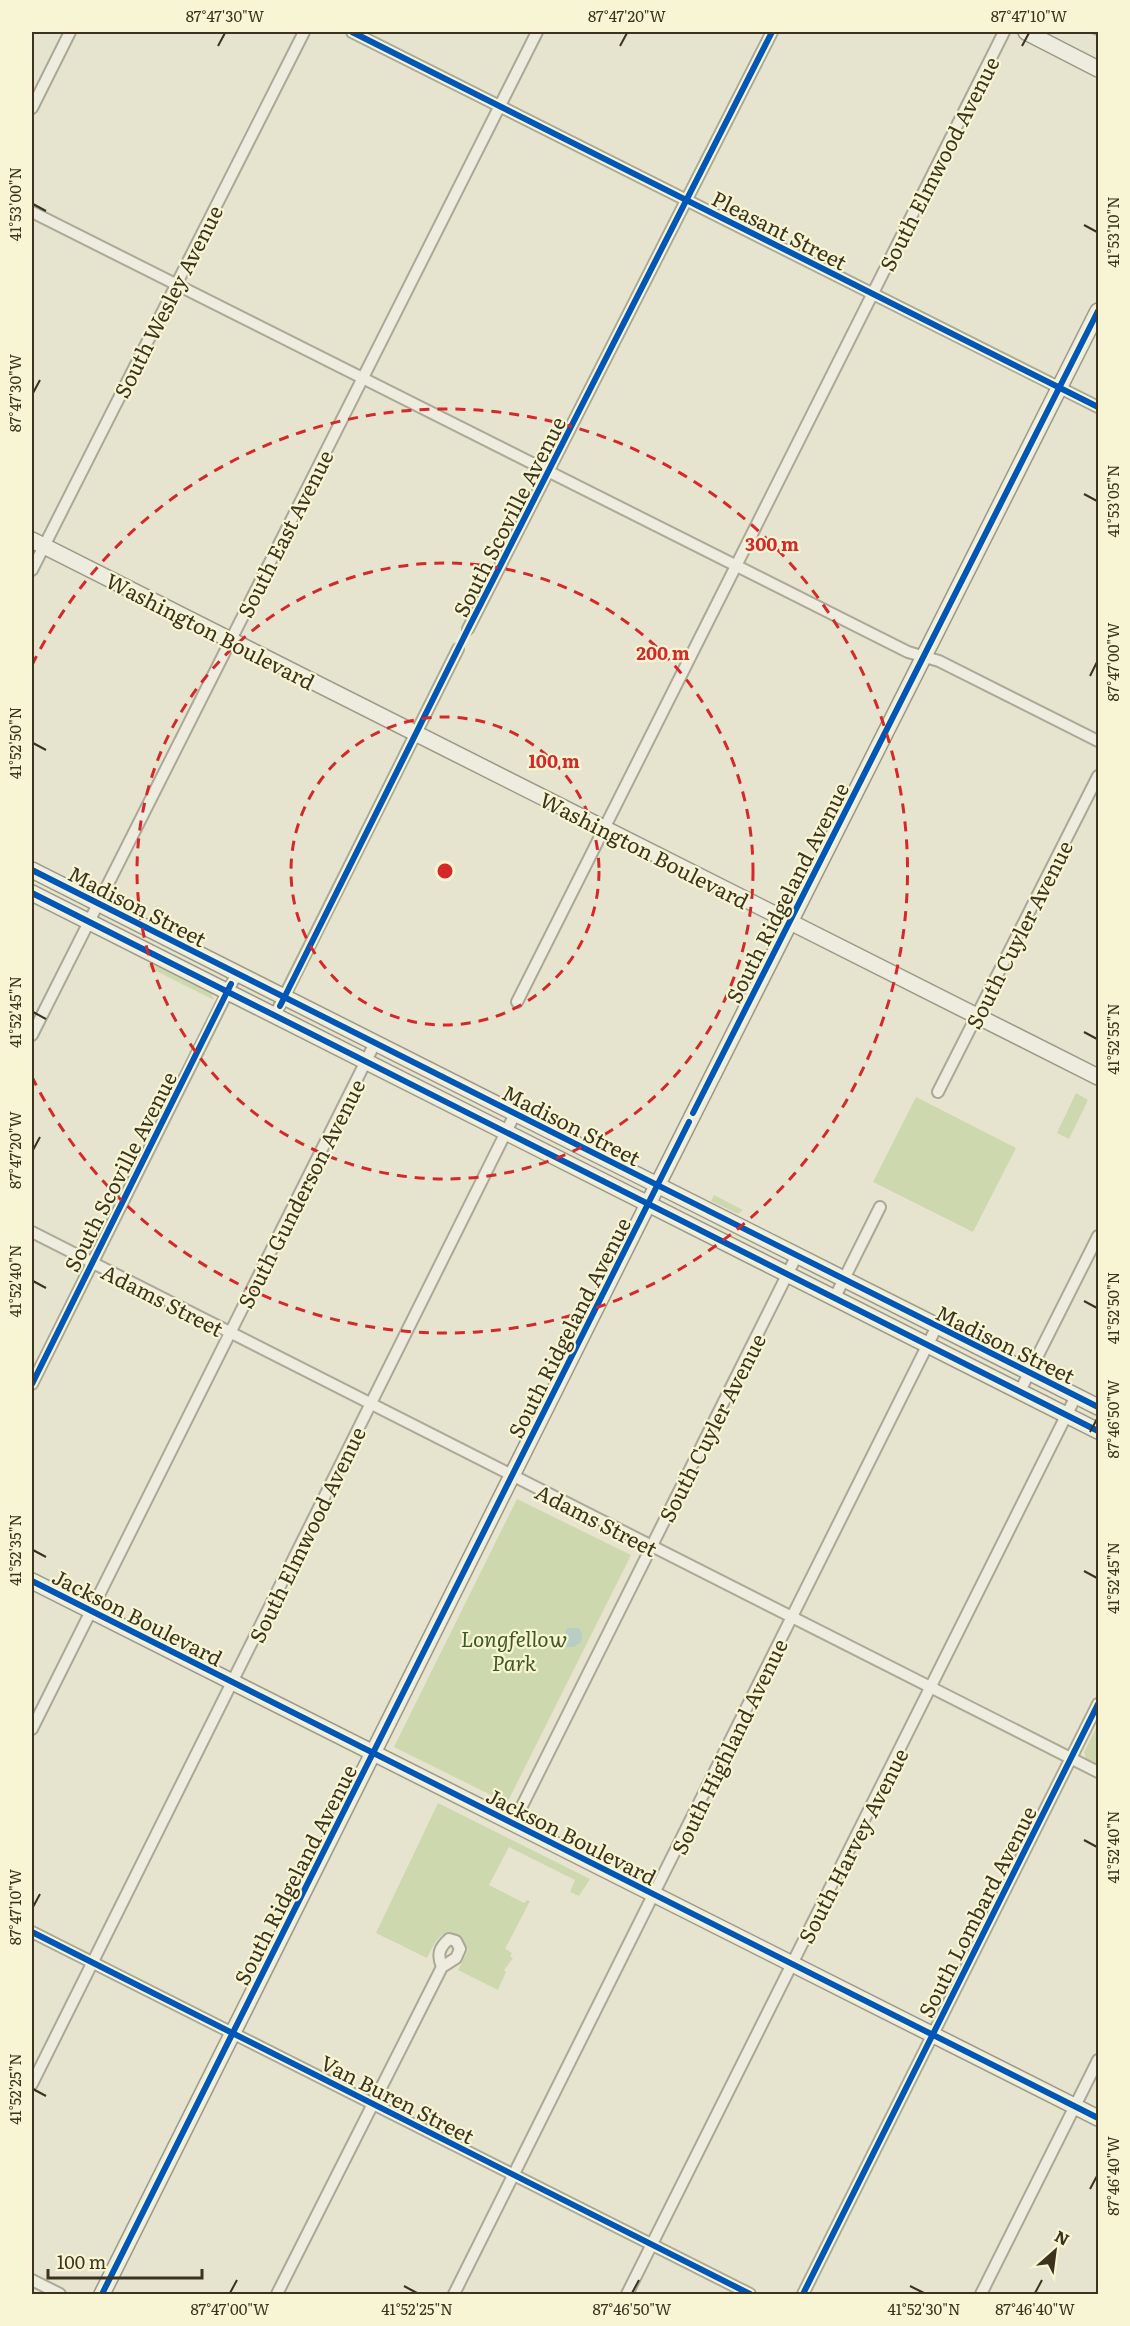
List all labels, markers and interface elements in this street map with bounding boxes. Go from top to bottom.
text: 87°47'30"W [186,4,265,27]
text: 87°47'20"W [588,4,667,27]
text: 87°47'10"W [991,4,1068,27]
street label: South Elmwood Avenue [870,50,1006,276]
text: 41°53'00"N [3,167,26,241]
street label: Pleasant Street [707,182,853,277]
text: 41°53'10"N [1101,196,1124,268]
street label: South Wesley Avenue [105,199,229,403]
text: 87°47'30"W [3,353,26,432]
street label: South Scoville Avenue [444,410,572,622]
street label: South East Avenue [228,444,340,622]
text: 41°53'05"N [1101,464,1124,538]
text: 300 m [745,530,799,557]
street label: Washington Boulevard [101,564,321,696]
text: 87°47'00"W [1101,622,1124,702]
text: 200 m [636,639,690,666]
text: 41°52'50"N [3,707,26,779]
text: 100 m [528,747,580,774]
street label: South Ridgeland Avenue [717,776,855,1008]
street label: Washington Boulevard [535,783,755,915]
street label: South Cuyler Avenue [957,834,1079,1034]
street label: Madison Street [63,857,213,953]
centre of rings [435,861,455,881]
text: 41°52'45"N [3,976,26,1048]
text: 41°52'55"N [1101,1003,1124,1075]
street label: South Scoville Avenue [55,1065,183,1277]
street label: South Gunderson Avenue [229,1073,371,1313]
street label: Madison Street [497,1076,647,1172]
text: 87°47'20"W [3,1110,26,1189]
street label: South Ridgeland Avenue [499,1211,637,1443]
text: 41°52'40"N [3,1244,26,1318]
street label: Adams Street [97,1255,230,1343]
text: 41°52'50"N [1101,1272,1124,1344]
street label: Madison Street [931,1296,1081,1390]
street label: South Cuyler Avenue [650,1327,772,1527]
text: 87°46'50"W [1101,1379,1124,1458]
street label: South Elmwood Avenue [240,1421,372,1647]
street label: Adams Street [531,1475,664,1563]
text: 41°52'35"N [3,1514,26,1586]
text: 41°52'45"N [1101,1542,1124,1614]
street label: Jackson Boulevard [47,1560,229,1672]
park label: Longfellow Park [461,1622,567,1677]
street label: South Highland Avenue [662,1633,794,1859]
street label: South Harvey Avenue [789,1742,915,1948]
street label: South Ridgeland Avenue [225,1758,363,1990]
street label: Jackson Boulevard [481,1779,663,1891]
street label: South Lombard Avenue [909,1800,1043,2022]
text: 41°52'40"N [1101,1810,1124,1884]
text: 87°47'10"W [3,1868,26,1945]
street label: Van Buren Street [316,2046,481,2150]
text: 41°52'25"N [3,2053,26,2125]
text: 87°46'40"W [1101,2136,1124,2216]
north arrow [1025,2221,1085,2281]
text: N [1051,2223,1074,2251]
scale bar [48,2242,202,2280]
text: 100 m [57,2248,106,2275]
text: 87°47'00"W [190,2297,270,2320]
text: 41°52'25"N [381,2297,453,2320]
text: 87°46'50"W [593,2297,672,2320]
text: 41°52'30"N [887,2297,961,2320]
text: 87°46'40"W [995,2297,1075,2320]

